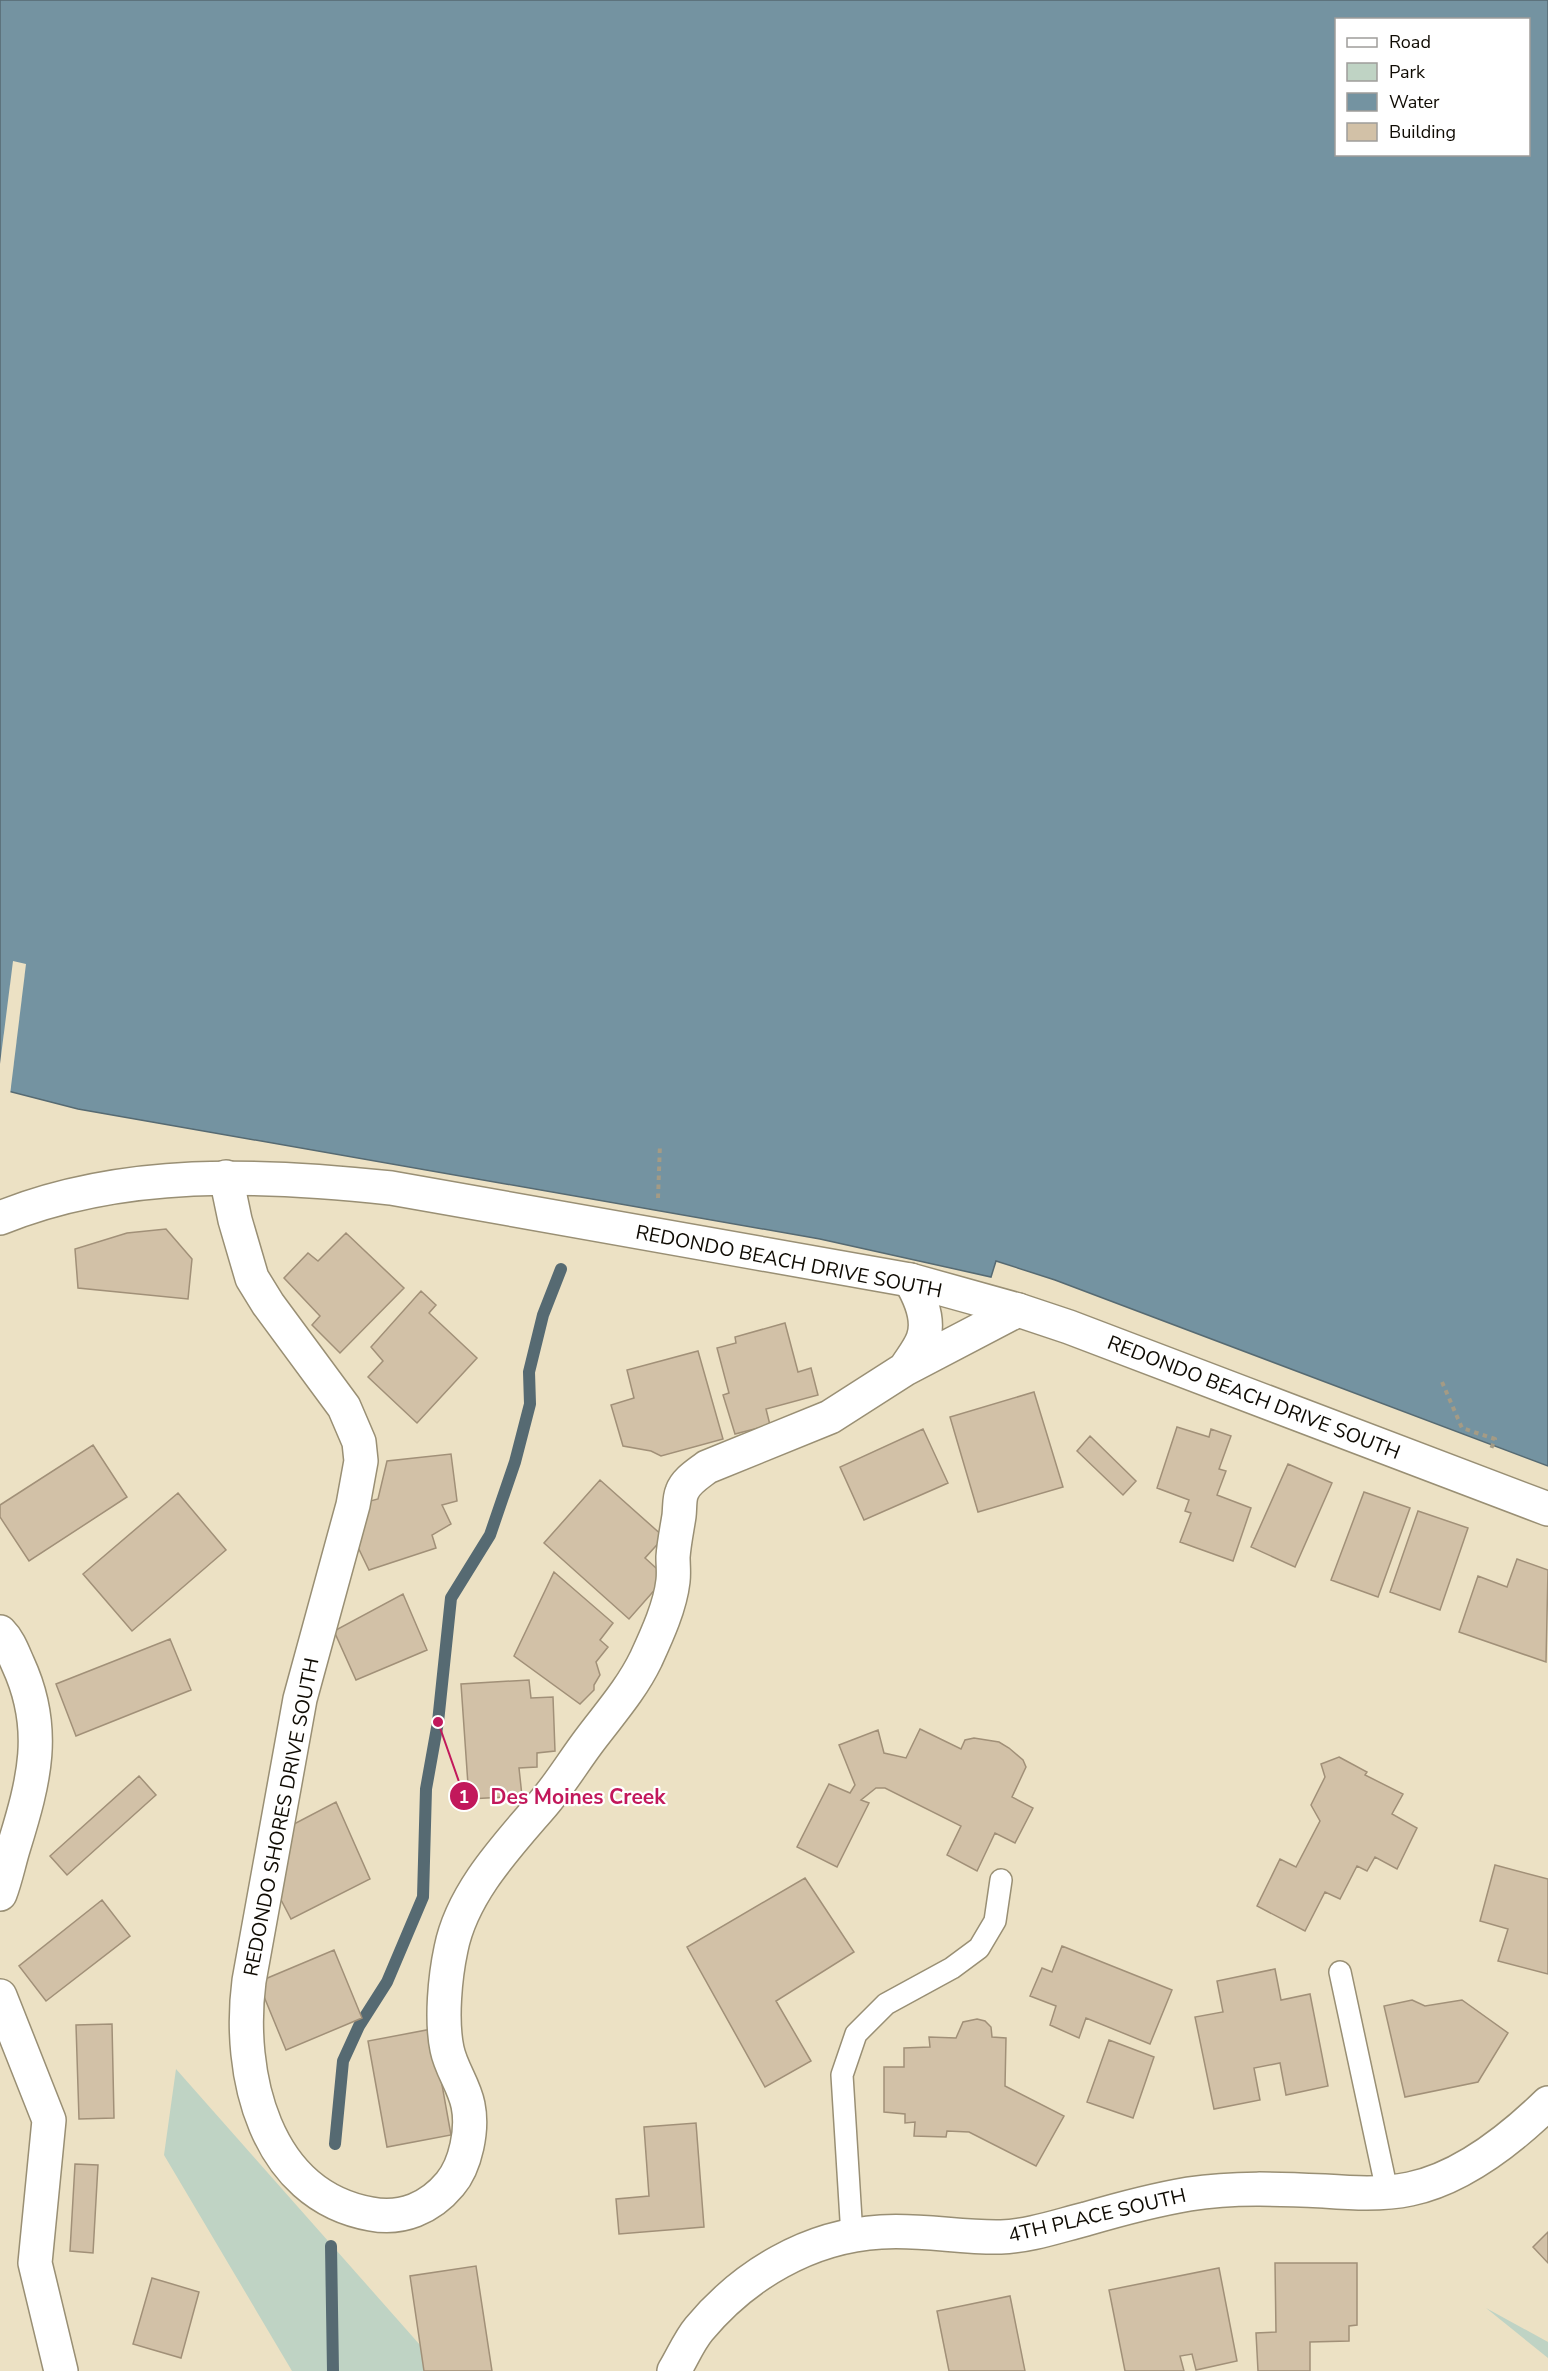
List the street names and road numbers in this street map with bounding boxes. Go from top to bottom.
street label: REDONDO BEACH DRIVE SOUTH [633,1218,945,1304]
street label: REDONDO BEACH DRIVE SOUTH [1103,1329,1404,1466]
street label: REDONDO SHORES DRIVE SOUTH [237,1656,326,1979]
street label: 4TH PLACE SOUTH [1006,2182,1189,2249]

